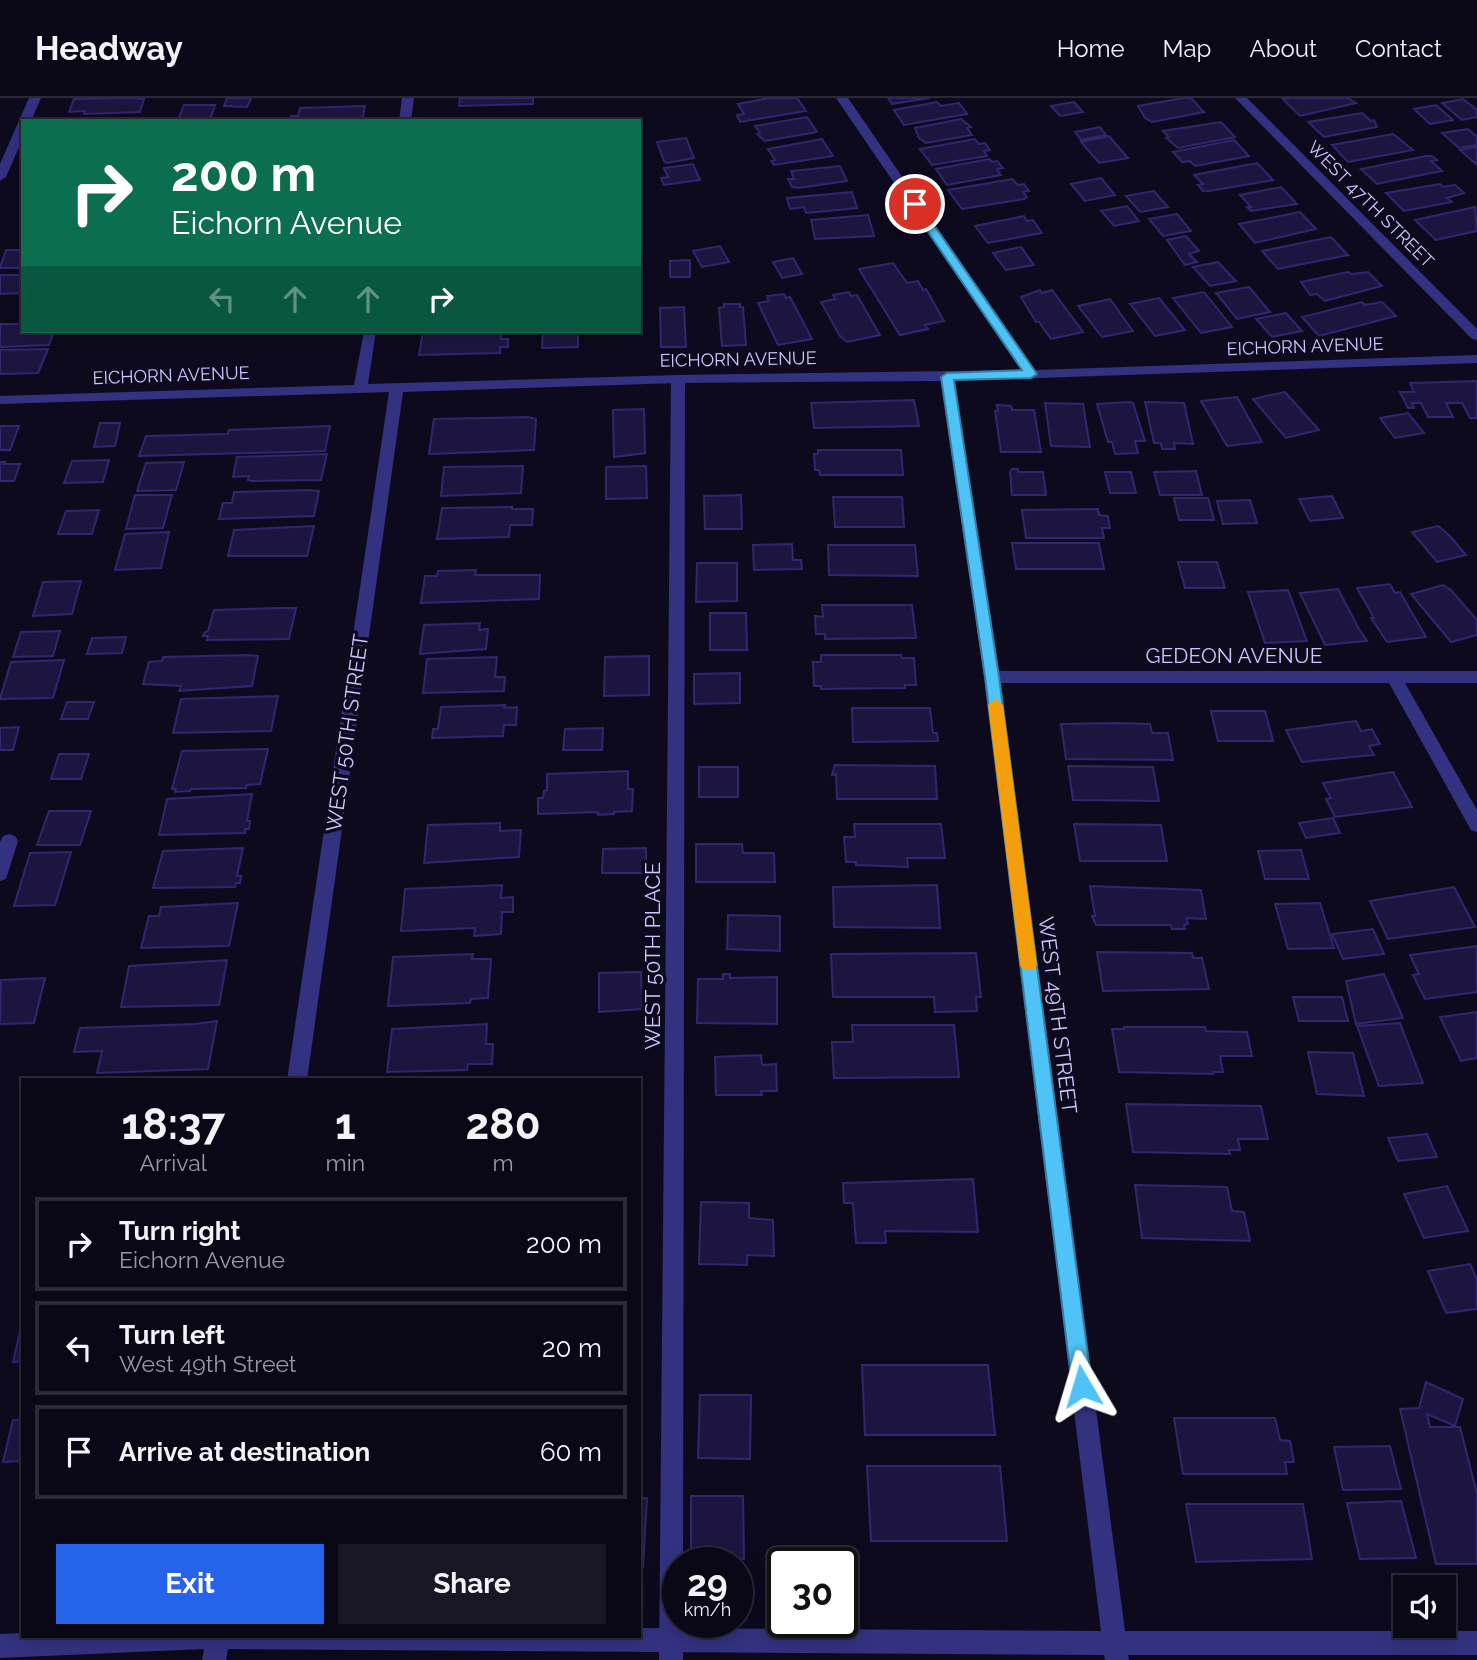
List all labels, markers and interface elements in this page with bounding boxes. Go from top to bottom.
text: Headway [35,29,183,68]
text: Home [1057,34,1125,63]
text: Map [1163,34,1211,63]
text: About [1249,34,1317,63]
text: Contact [1355,34,1442,63]
street label: WEST 47TH STREET [1303,136,1439,272]
text: 200 m [171,145,316,202]
icon: right [56,147,147,238]
pin [885,174,945,234]
icon: arrive [896,185,934,223]
text: Eichorn Avenue [171,204,402,241]
icon: left [203,280,241,318]
icon: ahead [276,280,314,318]
icon: ahead [349,280,387,318]
icon: right [422,280,460,318]
street label: EICHORN AVENUE [1226,333,1384,359]
street label: EICHORN AVENUE [659,347,817,371]
street label: EICHORN AVENUE [92,362,250,388]
street label: WEST 50TH STREET [321,632,373,833]
street label: GEDEON AVENUE [1146,643,1322,668]
street label: WEST 50TH PLACE [640,862,665,1050]
street label: WEST 49TH STREET [1034,915,1083,1115]
text: 18:37 [122,1100,225,1149]
text: 1 [335,1100,356,1149]
text: 280 [466,1100,540,1149]
text: Arrival [140,1149,207,1176]
text: min [326,1149,365,1176]
text: m [492,1149,514,1176]
text: Turn right [119,1216,240,1246]
icon: right [60,1225,98,1263]
text: 200 m [526,1229,602,1259]
text: Eichorn Avenue [119,1246,285,1273]
text: Turn left [119,1320,225,1350]
icon: left [60,1329,98,1367]
text: 20 m [542,1333,602,1363]
position arrow [1045,1349,1119,1423]
text: West 49th Street [119,1350,296,1377]
icon: arrive [60,1433,98,1471]
text: Arrive at destination [119,1437,370,1467]
text: 60 m [540,1437,602,1467]
button: Exit [56,1544,324,1624]
button: Share [338,1544,606,1624]
speed limit sign: 30 [767,1547,858,1638]
text: 29 [687,1563,728,1604]
map controls [1393,1575,1456,1638]
button: sound [1393,1575,1456,1638]
text: km/h [684,1599,731,1620]

